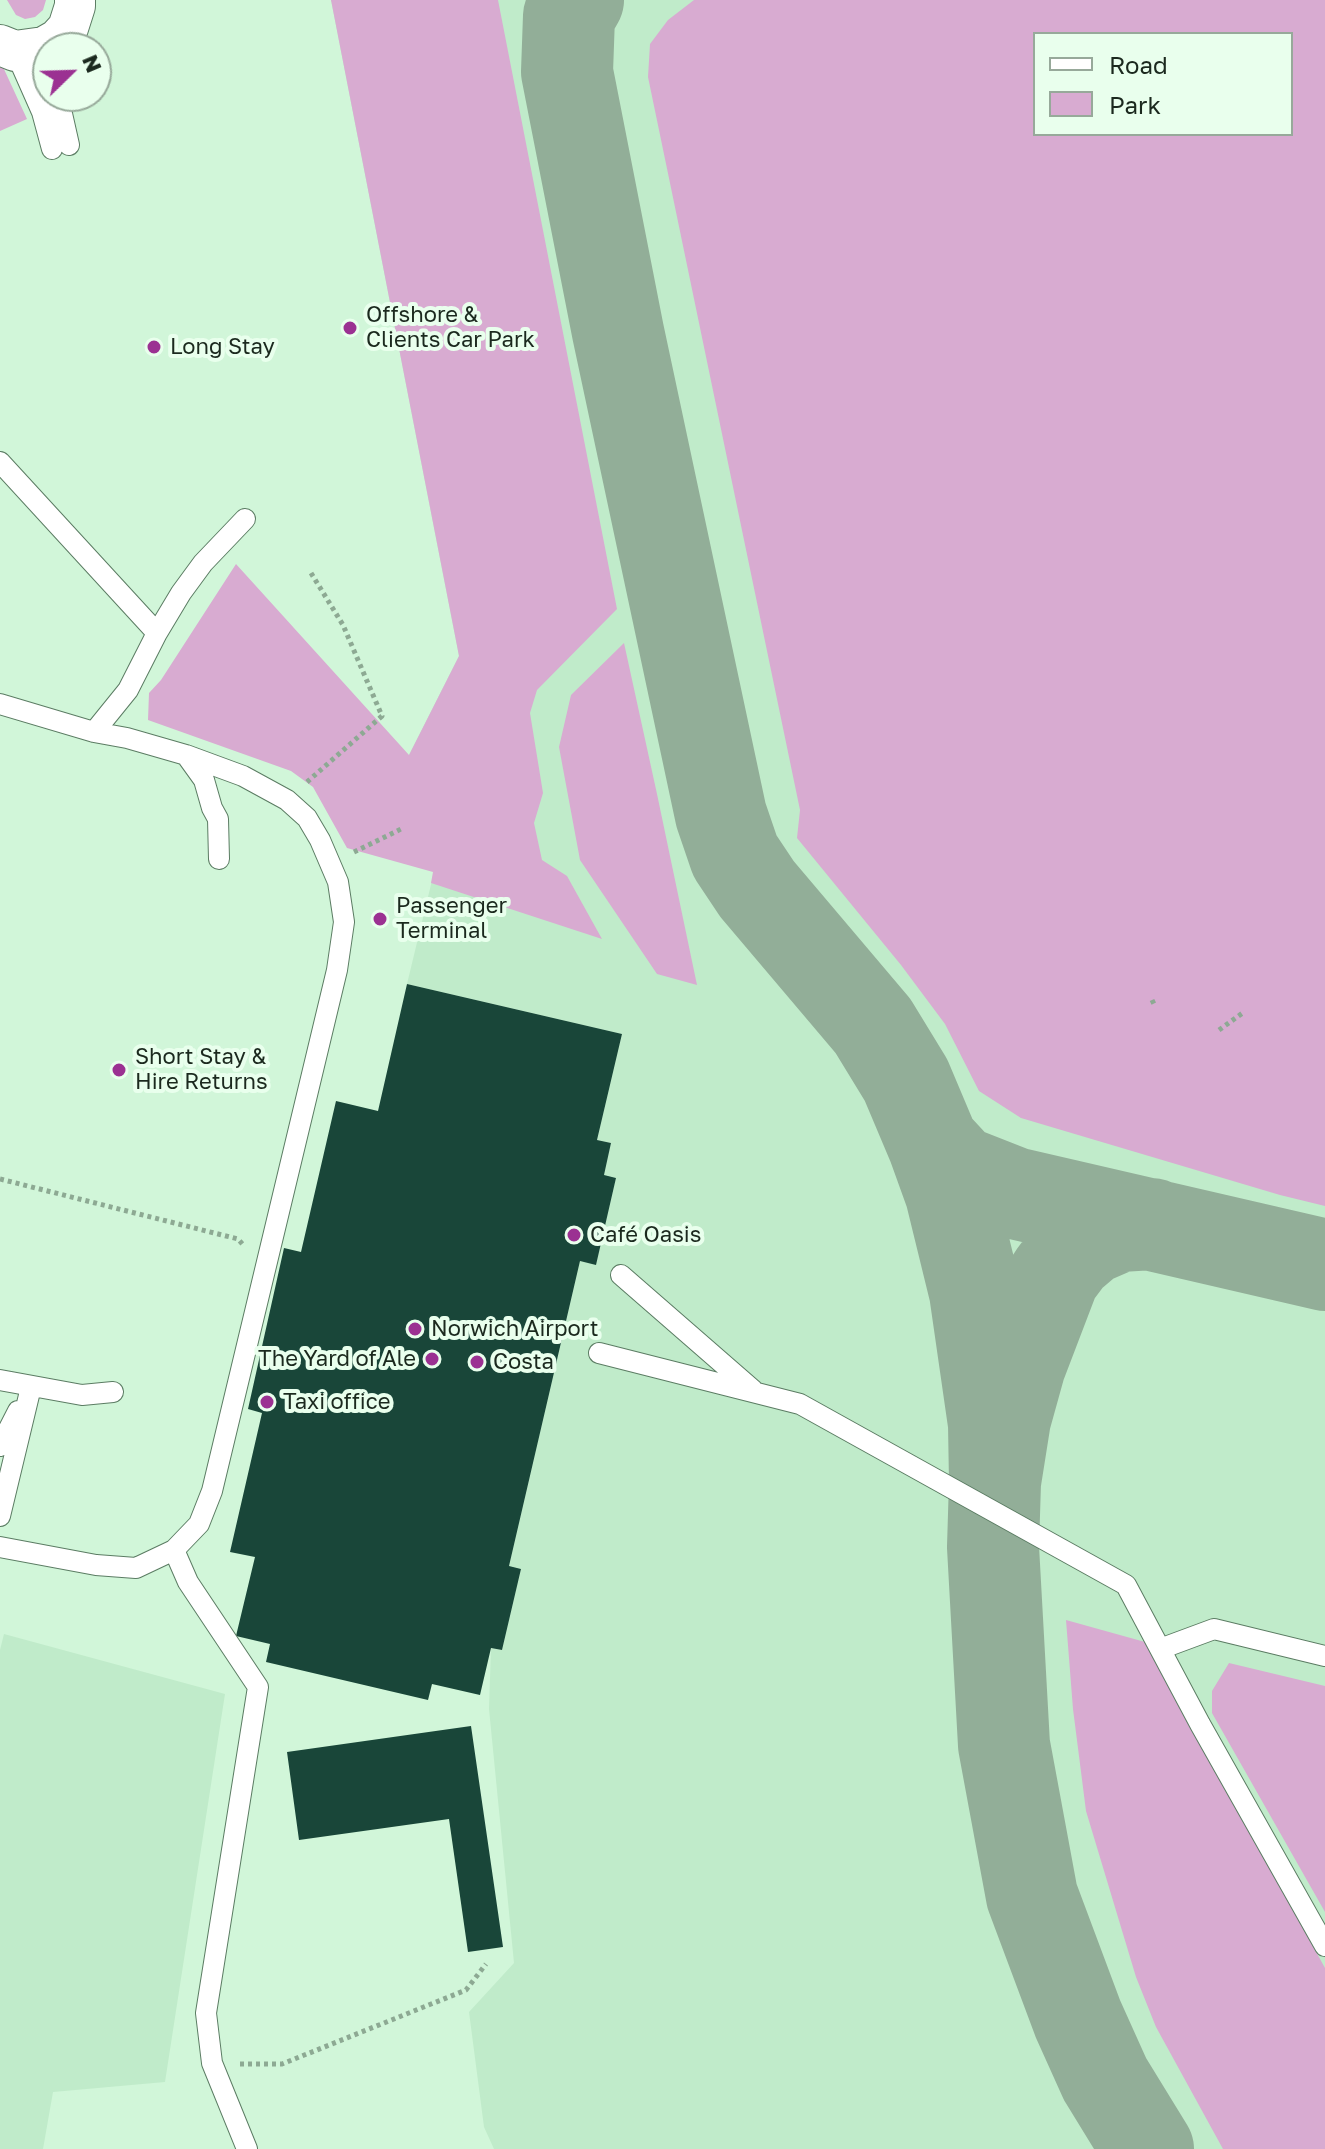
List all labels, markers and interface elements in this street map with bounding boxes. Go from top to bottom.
north arrow [32,32,112,112]
legend [1033,32,1293,136]
text: N [77,50,108,76]
text: Road [1109,50,1168,79]
text: Park [1109,90,1161,119]
place label: Offshore & Clients Car Park [366,302,535,354]
marker: Offshore & Clients Car Park [341,319,359,337]
place label: Long Stay [170,334,275,360]
marker: Long Stay [145,338,163,356]
place label: Passenger Terminal [396,893,507,944]
marker: Passenger Terminal [371,910,389,928]
place label: Short Stay & Hire Returns [135,1044,268,1096]
marker: Short Stay & Hire Returns [110,1061,128,1079]
place label: Café Oasis [590,1222,701,1248]
marker: Café Oasis [565,1226,583,1244]
place label: Norwich Airport [431,1316,598,1342]
marker: Norwich Airport [406,1320,424,1338]
place label: The Yard of Ale [258,1346,416,1372]
place label: Costa [493,1349,554,1375]
marker: The Yard of Ale [423,1350,441,1368]
marker: Costa [468,1353,486,1371]
place label: Taxi office [283,1389,390,1415]
marker: Taxi office [258,1393,276,1411]

